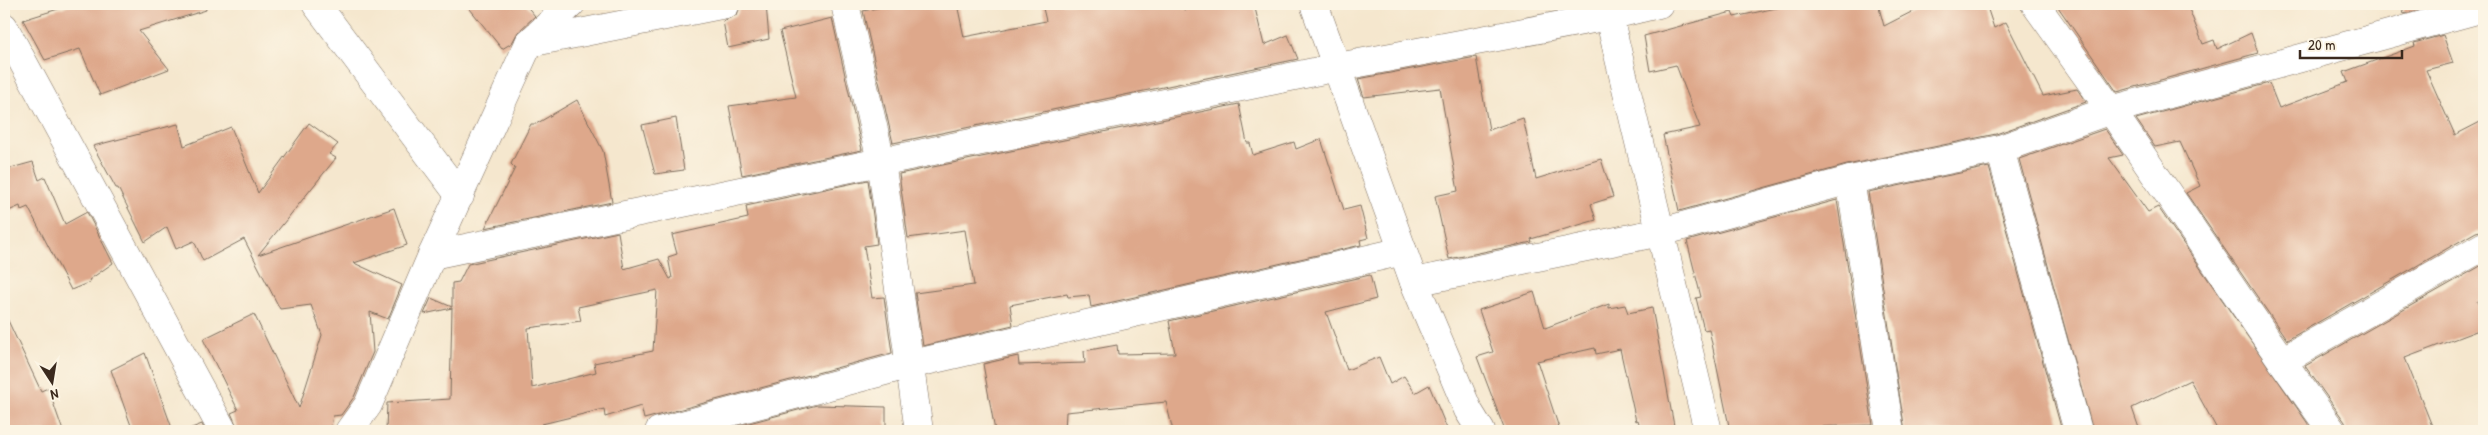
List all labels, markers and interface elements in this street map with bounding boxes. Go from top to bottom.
scale bar [2300,28,2403,60]
text: 20 m [2308,34,2335,55]
north arrow [28,358,78,408]
text: N [49,385,60,405]

